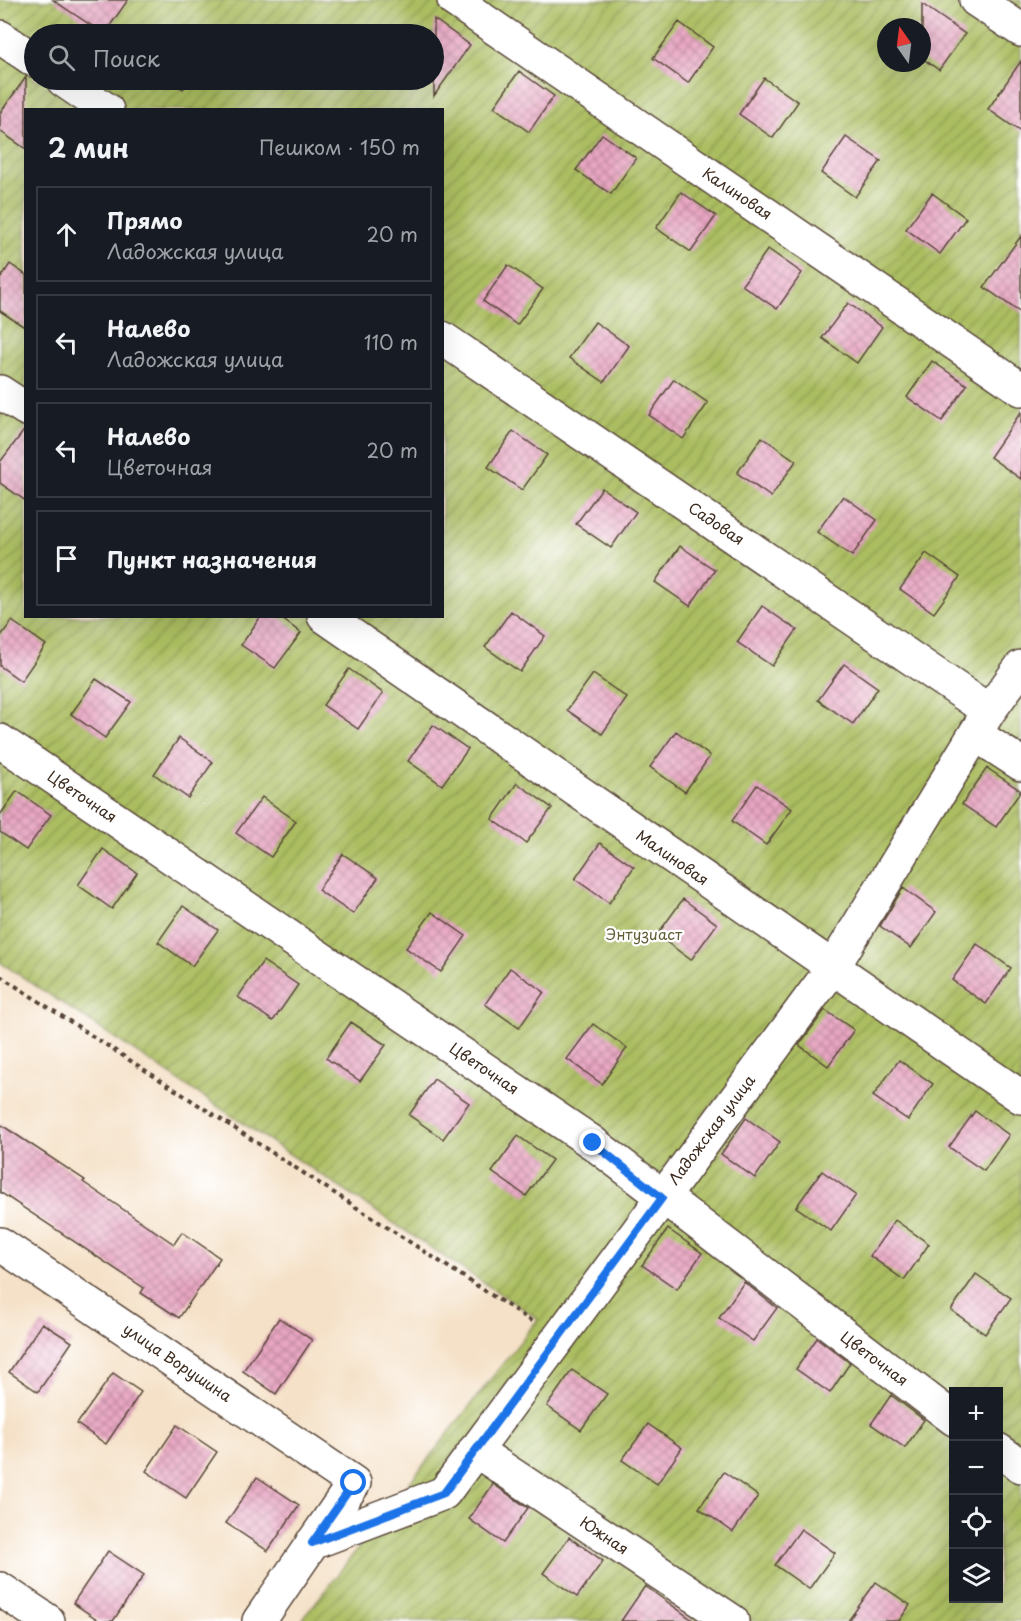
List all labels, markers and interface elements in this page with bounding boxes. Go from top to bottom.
north arrow [877,18,931,72]
search box [24,24,444,90]
icon: search [45,41,78,74]
text: Поиск [93,41,160,74]
text: 2 мин [48,128,129,167]
text: Пешком · 150 m [259,132,420,162]
street label: Калиновая [698,161,777,225]
text: Прямо [107,203,182,236]
icon: ahead [50,218,83,251]
text: 20 m [366,219,418,249]
text: Ладожская улица [107,236,284,266]
text: Налево [107,311,190,344]
icon: left [50,326,83,359]
text: 110 m [364,327,418,357]
text: Ладожская улица [107,344,284,374]
text: Налево [107,419,190,452]
icon: left [50,434,83,467]
text: 20 m [366,435,418,465]
text: Цветочная [107,452,213,482]
street label: Садовая [684,495,750,550]
icon: arrive [50,542,83,575]
text: Пункт назначения [107,542,317,575]
street label: Цветочная [44,764,122,827]
street label: Малиновая [632,823,714,890]
park label: Энтузиаст [606,922,683,945]
street label: Цветочная [446,1036,524,1099]
street label: Ладожская улица [662,1069,760,1189]
route end [579,1129,605,1155]
street label: улица Ворушина [119,1317,237,1407]
street label: Цветочная [836,1325,913,1391]
map controls [949,1387,1003,1603]
button: + [949,1387,1003,1441]
button: − [949,1441,1003,1495]
route start [340,1469,366,1495]
button: locate [949,1495,1003,1549]
street label: Южная [576,1510,634,1559]
button: layers [949,1549,1003,1603]

